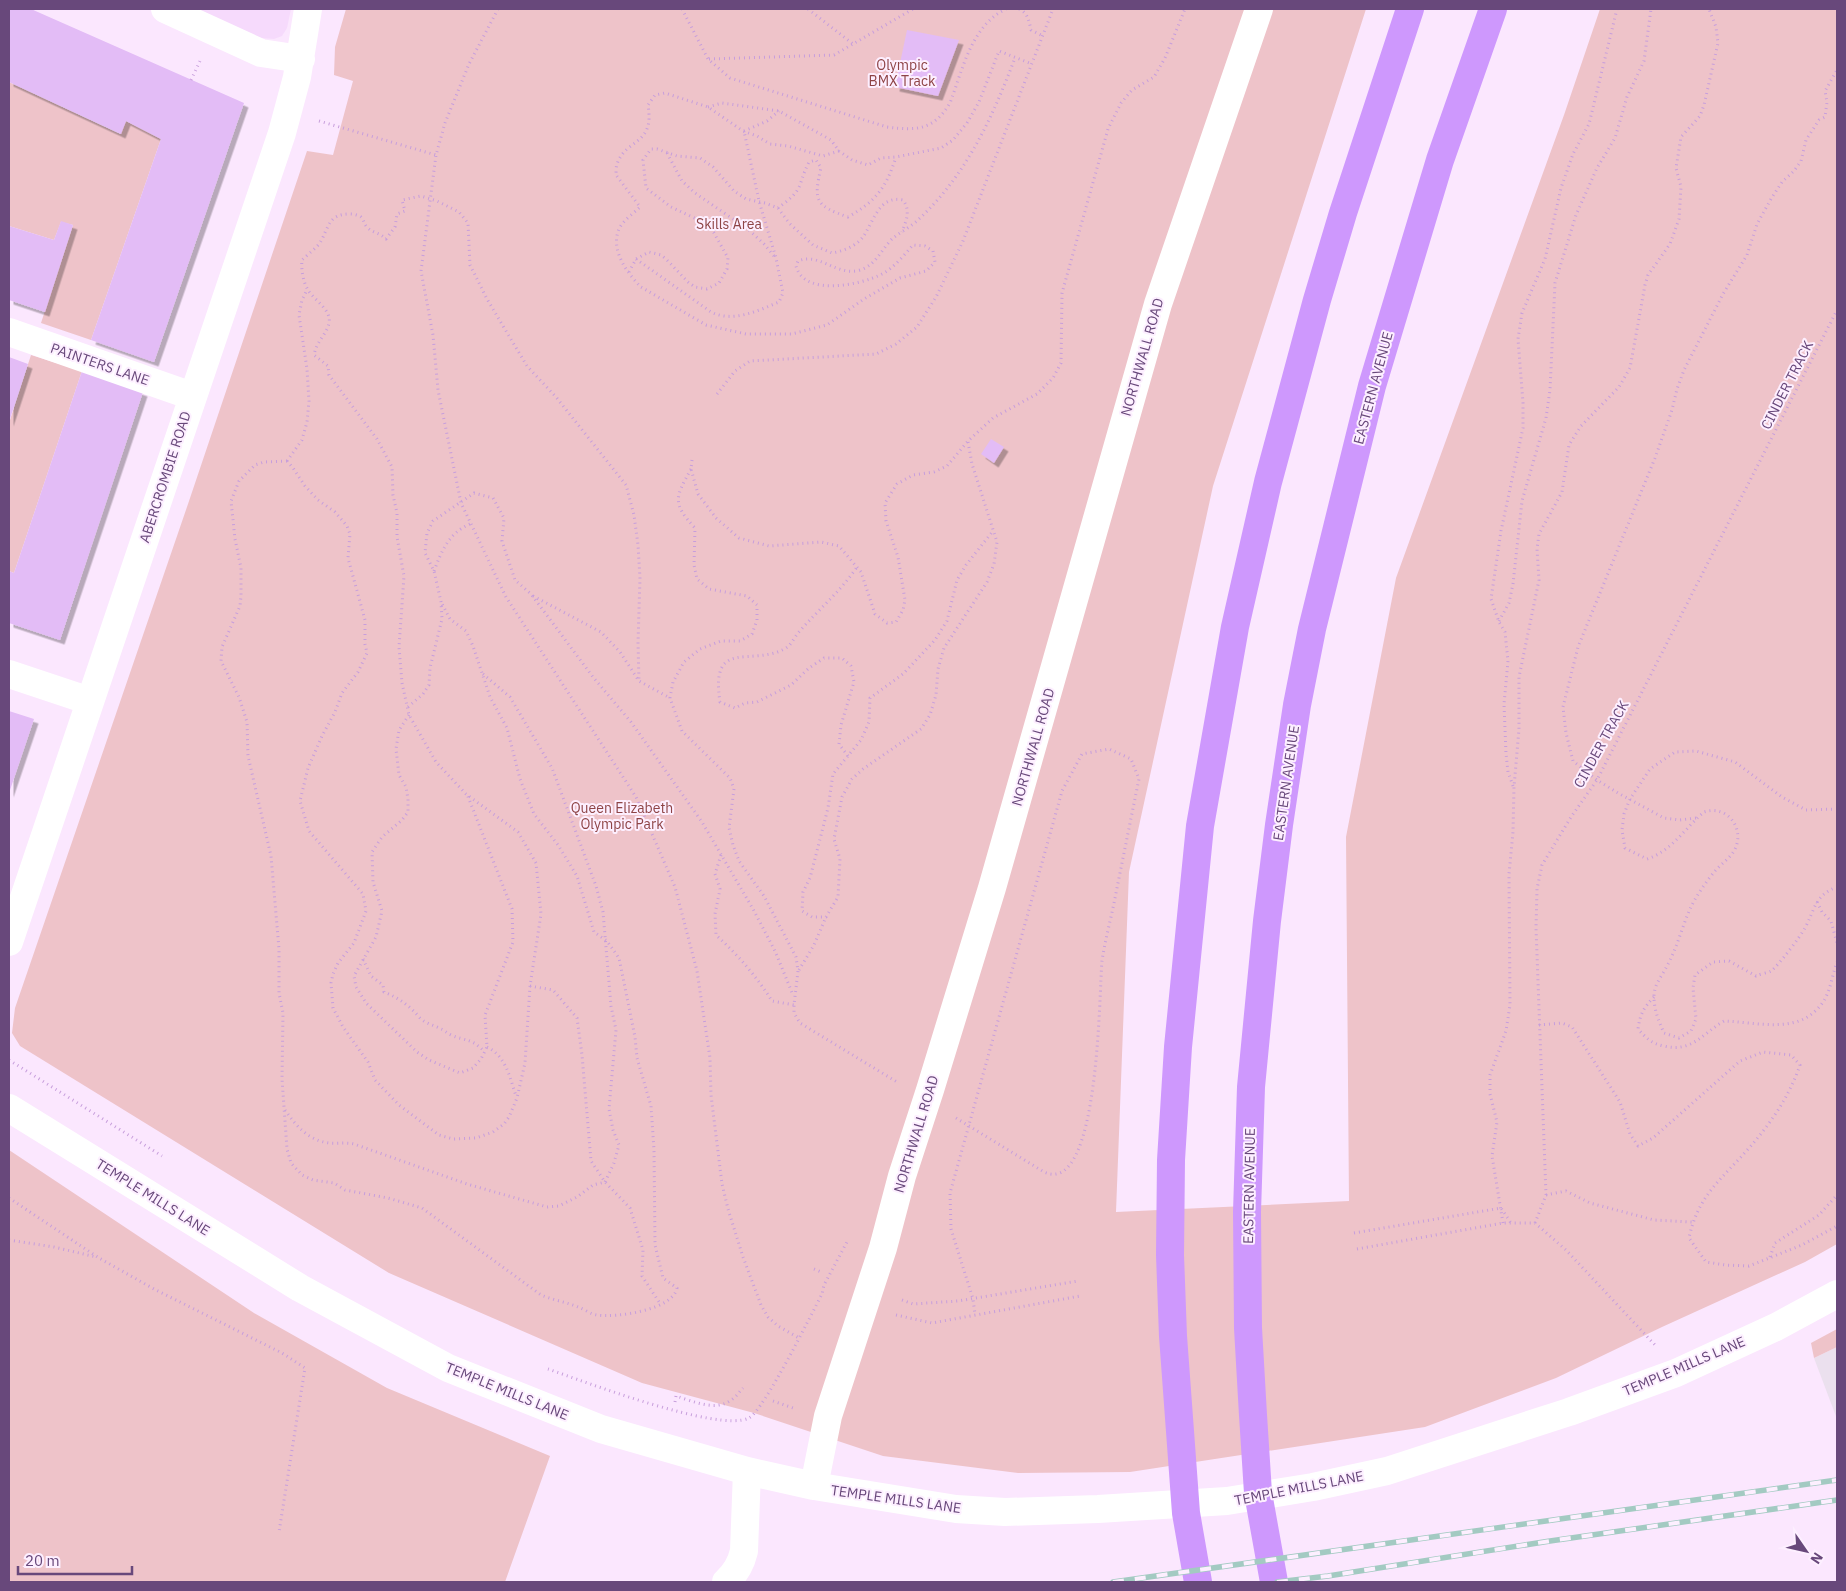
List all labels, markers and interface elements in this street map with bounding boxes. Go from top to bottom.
park label: Olympic BMX Track [869,56,936,90]
park label: Skills Area [696,215,762,233]
street label: NORTHWALL ROAD [1117,296,1167,418]
street label: EASTERN AVENUE [1349,330,1397,446]
street label: CINDER TRACK [1757,337,1817,432]
street label: PAINTERS LANE [48,339,152,389]
street label: ABERCROMBIE ROAD [135,409,195,545]
street label: NORTHWALL ROAD [1008,686,1058,808]
street label: CINDER TRACK [1570,697,1633,791]
street label: EASTERN AVENUE [1269,724,1303,842]
park label: Queen Elizabeth Olympic Park [571,799,673,833]
street label: NORTHWALL ROAD [890,1073,942,1195]
street label: EASTERN AVENUE [1239,1128,1259,1244]
street label: TEMPLE MILLS LANE [93,1155,213,1239]
street label: TEMPLE MILLS LANE [1620,1332,1748,1400]
street label: TEMPLE MILLS LANE [443,1358,571,1424]
street label: TEMPLE MILLS LANE [1233,1467,1365,1509]
street label: TEMPLE MILLS LANE [830,1481,962,1517]
north arrow [1781,1526,1831,1576]
scale bar [18,1544,131,1576]
text: N [1806,1549,1827,1568]
text: 20 m [25,1551,60,1570]

